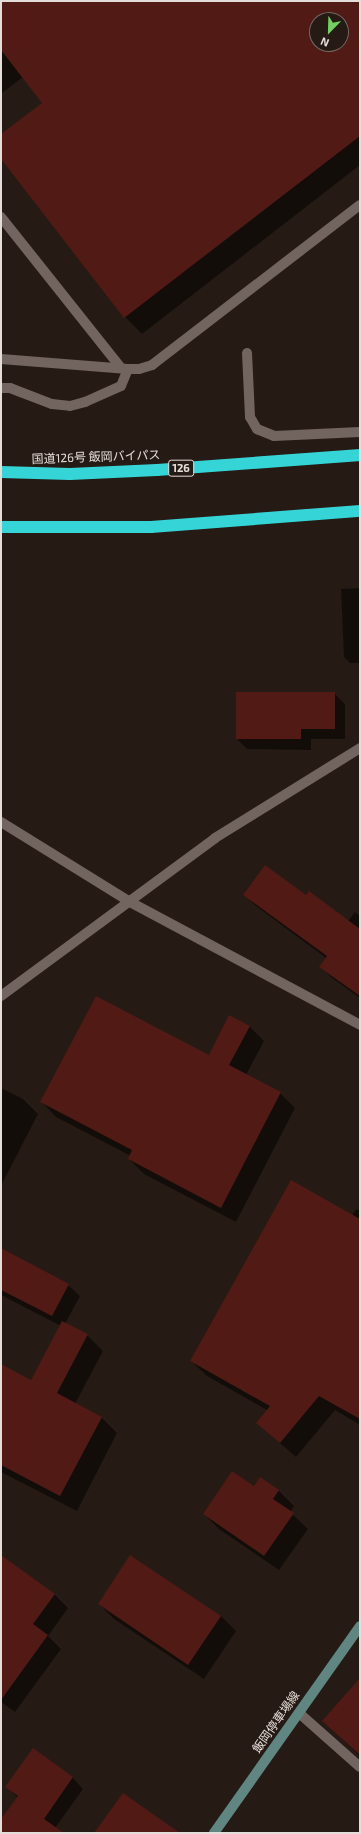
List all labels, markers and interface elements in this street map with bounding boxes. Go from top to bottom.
north arrow [309,12,349,52]
text: N [318,35,331,50]
street label: 国道126号 飯岡バイパス [31,448,161,466]
road number: 126 [168,459,194,477]
street label: 飯岡停車場線 [249,1688,303,1756]

